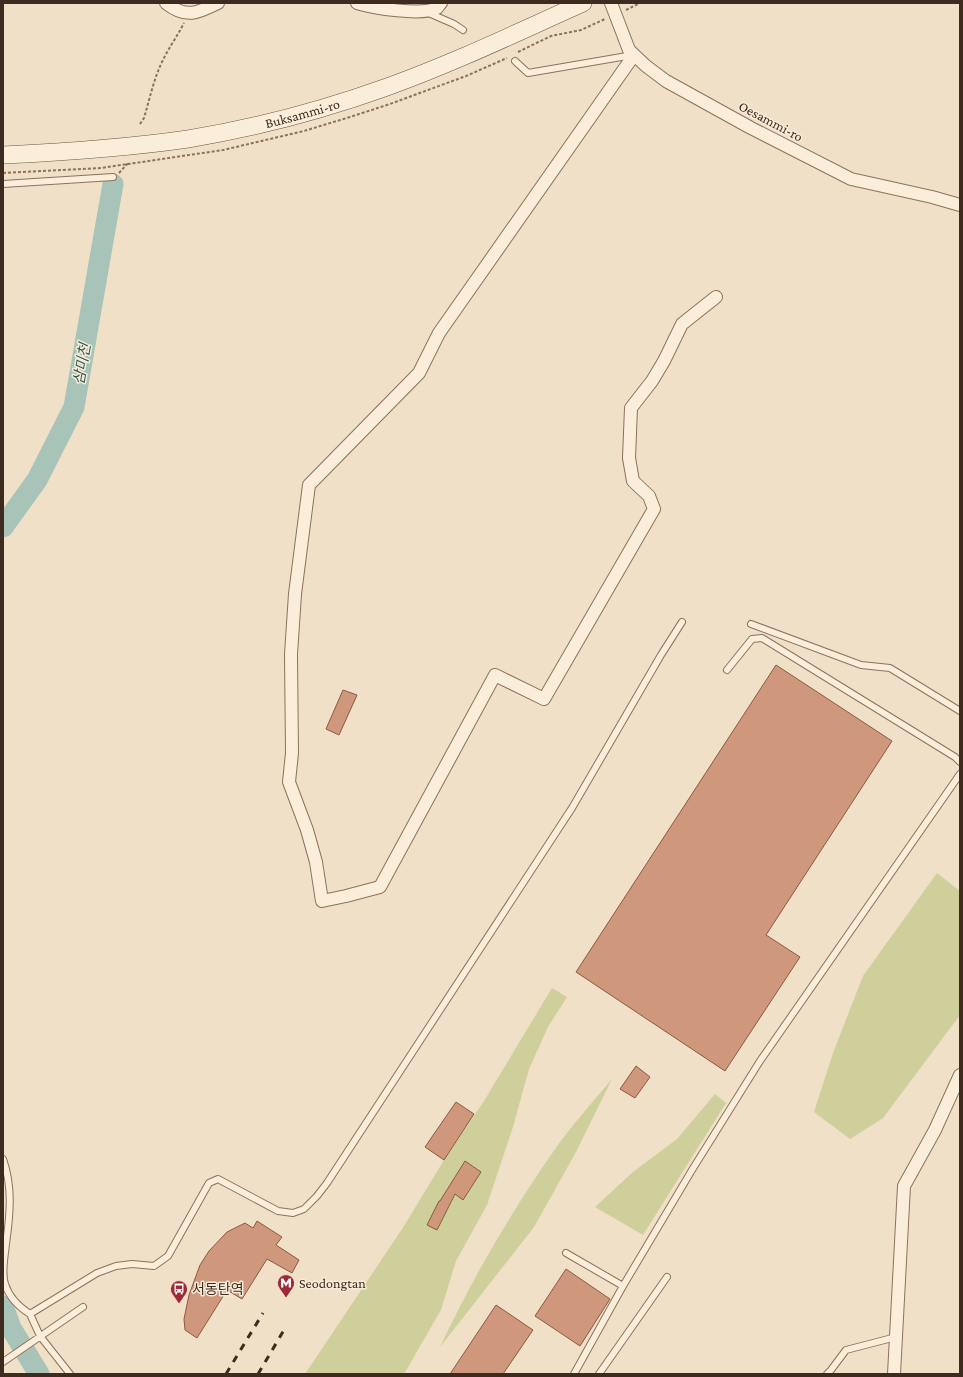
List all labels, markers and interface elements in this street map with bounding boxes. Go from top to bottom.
street label: Buksammi-ro [263,95,342,131]
street label: Oesammi-ro [736,97,806,145]
water label: 삼미천 [71,340,94,386]
metro station icon: Seodongtan [276,1273,296,1298]
place label: Seodongtan [299,1275,366,1291]
bus stop icon: 서동탄역 [169,1279,189,1304]
place label: 서동탄역 [192,1281,244,1297]

